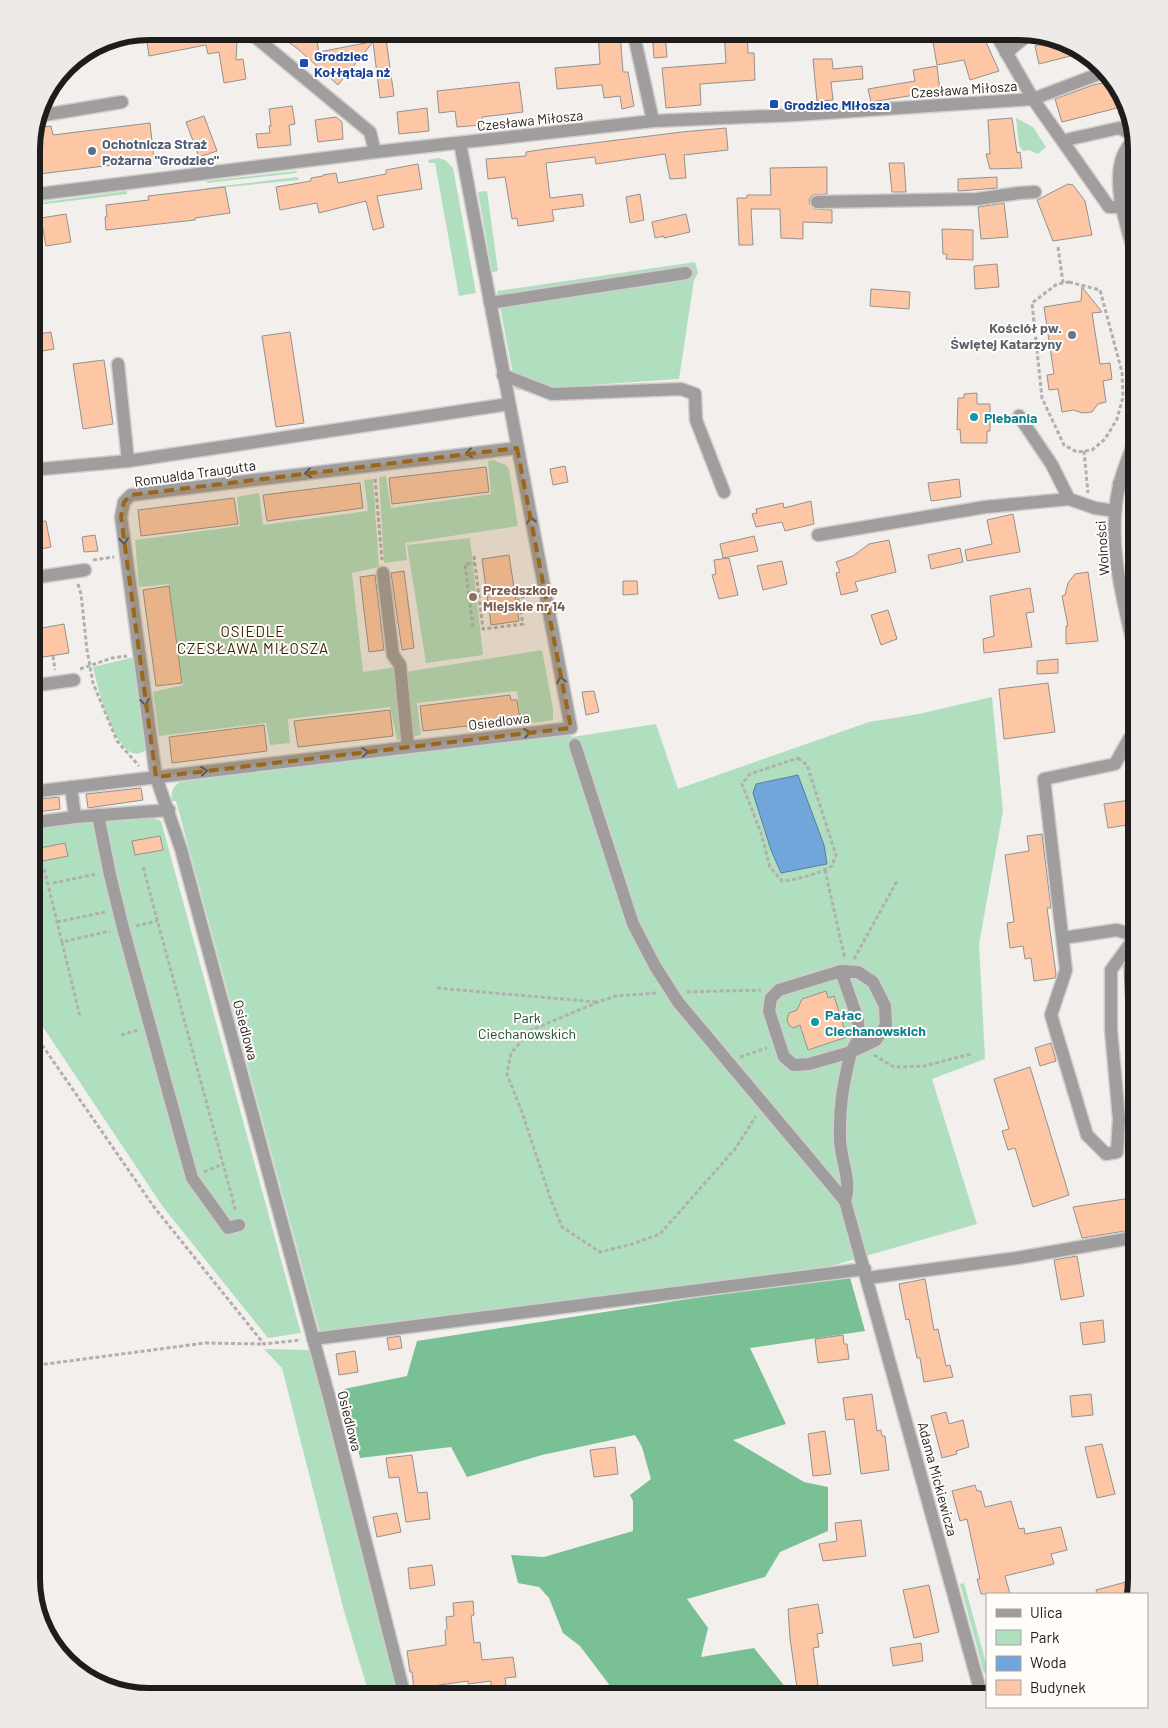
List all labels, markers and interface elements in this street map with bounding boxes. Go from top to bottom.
place label: Grodziec Kołłątaja nż [314,47,391,80]
marker: Grodziec Kołłątaja nż [298,57,310,69]
street label: Czesława Miłosza [910,77,1018,101]
place label: Grodziec Miłosza [784,96,890,113]
marker: Grodziec Miłosza [768,98,780,110]
street label: Czesława Miłosza [476,106,584,134]
place label: Ochotnicza Straż Pożarna "Grodziec" [102,135,219,168]
marker: Ochotnicza Straż Pożarna "Grodziec" [86,145,98,157]
place label: Kościół pw. Świętej Katarzyny [950,319,1062,352]
marker: Kościół pw. Świętej Katarzyny [1066,329,1078,341]
place label: Plebania [984,409,1037,426]
marker: Plebania [968,411,980,423]
one-way arrow [465,447,473,458]
street label: Romualda Traugutta [133,456,257,490]
one-way arrow [303,467,311,478]
one-way arrow [527,516,537,525]
street label: Wolności [1092,520,1112,576]
one-way arrow [118,537,129,545]
place label: Przedszkole Miejskie nr 14 [483,581,566,614]
marker: Przedszkole Miejskie nr 14 [467,591,479,603]
district label: OSIEDLE CZESŁAWA MIŁOSZA [177,622,329,657]
one-way arrow [557,676,567,684]
one-way arrow [139,698,150,706]
street label: Osiedlowa [467,709,531,733]
one-way arrow [523,728,531,739]
one-way arrow [362,747,370,758]
one-way arrow [200,766,208,777]
street label: Osiedlowa [230,998,262,1062]
place label: Pałac Ciechanowskich [825,1006,926,1039]
park label: Park Ciechanowskich [478,1009,576,1042]
marker: Pałac Ciechanowskich [809,1016,821,1028]
street label: Osiedlowa [334,1389,366,1453]
street label: Adama Mickiewicza [915,1420,961,1538]
legend [986,1593,1148,1708]
text: Ulica [1030,1603,1062,1621]
text: Park [1030,1628,1060,1646]
text: Woda [1030,1653,1066,1671]
text: Budynek [1030,1678,1086,1696]

